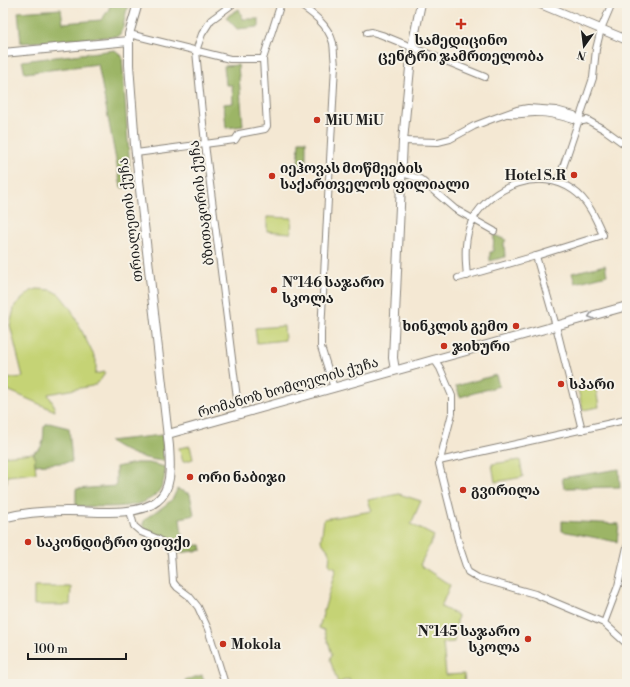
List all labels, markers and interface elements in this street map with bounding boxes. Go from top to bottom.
marker: სამედიცინო ცენტრი ჯამრთელობა [455,18,467,30]
north arrow [564,26,604,66]
place label: სამედიცინო ცენტრი ჯამრთელობა [378,32,544,66]
text: N [576,47,588,63]
place label: MiU MiU [325,112,384,130]
marker: MiU MiU [312,115,322,125]
street label: ბზითაგორის ქუჩა [185,139,219,267]
street label: თრიალეთის ქუჩა [114,157,148,283]
place label: იეჰოვას მოწმეების საქართველოს ფილიალი [280,160,470,194]
place label: Hotel S.R [505,167,567,185]
marker: Hotel S.R [569,170,579,180]
marker: იეჰოვას მოწმეების საქართველოს ფილიალი [267,171,277,181]
place label: №146 საჯარო სკოლა [282,274,384,308]
marker: №146 საჯარო სკოლა [269,285,279,295]
one-way arrow [588,311,595,320]
place label: ხინკლის გემო [402,318,508,336]
marker: ხინკლის გემო [511,321,521,331]
place label: ჯიხური [452,338,510,356]
marker: ჯიხური [439,341,449,351]
street label: რომანოზ ხომლელის ქუჩა [196,354,381,422]
place label: სპარი [569,376,615,394]
marker: სპარი [556,379,566,389]
place label: ორი ნაბიჯი [198,469,286,487]
marker: ორი ნაბიჯი [185,472,195,482]
place label: გვირილა [471,482,540,500]
marker: გვირილა [458,485,468,495]
place label: საკონდიტრო ფიფქი [36,534,190,552]
marker: საკონდიტრო ფიფქი [23,537,33,547]
place label: №145 საჯარო სკოლა [418,623,520,657]
marker: №145 საჯარო სკოლა [523,634,533,644]
scale bar [28,635,126,661]
place label: Mokola [231,636,282,654]
marker: Mokola [218,639,228,649]
text: 100 m [34,642,68,657]

